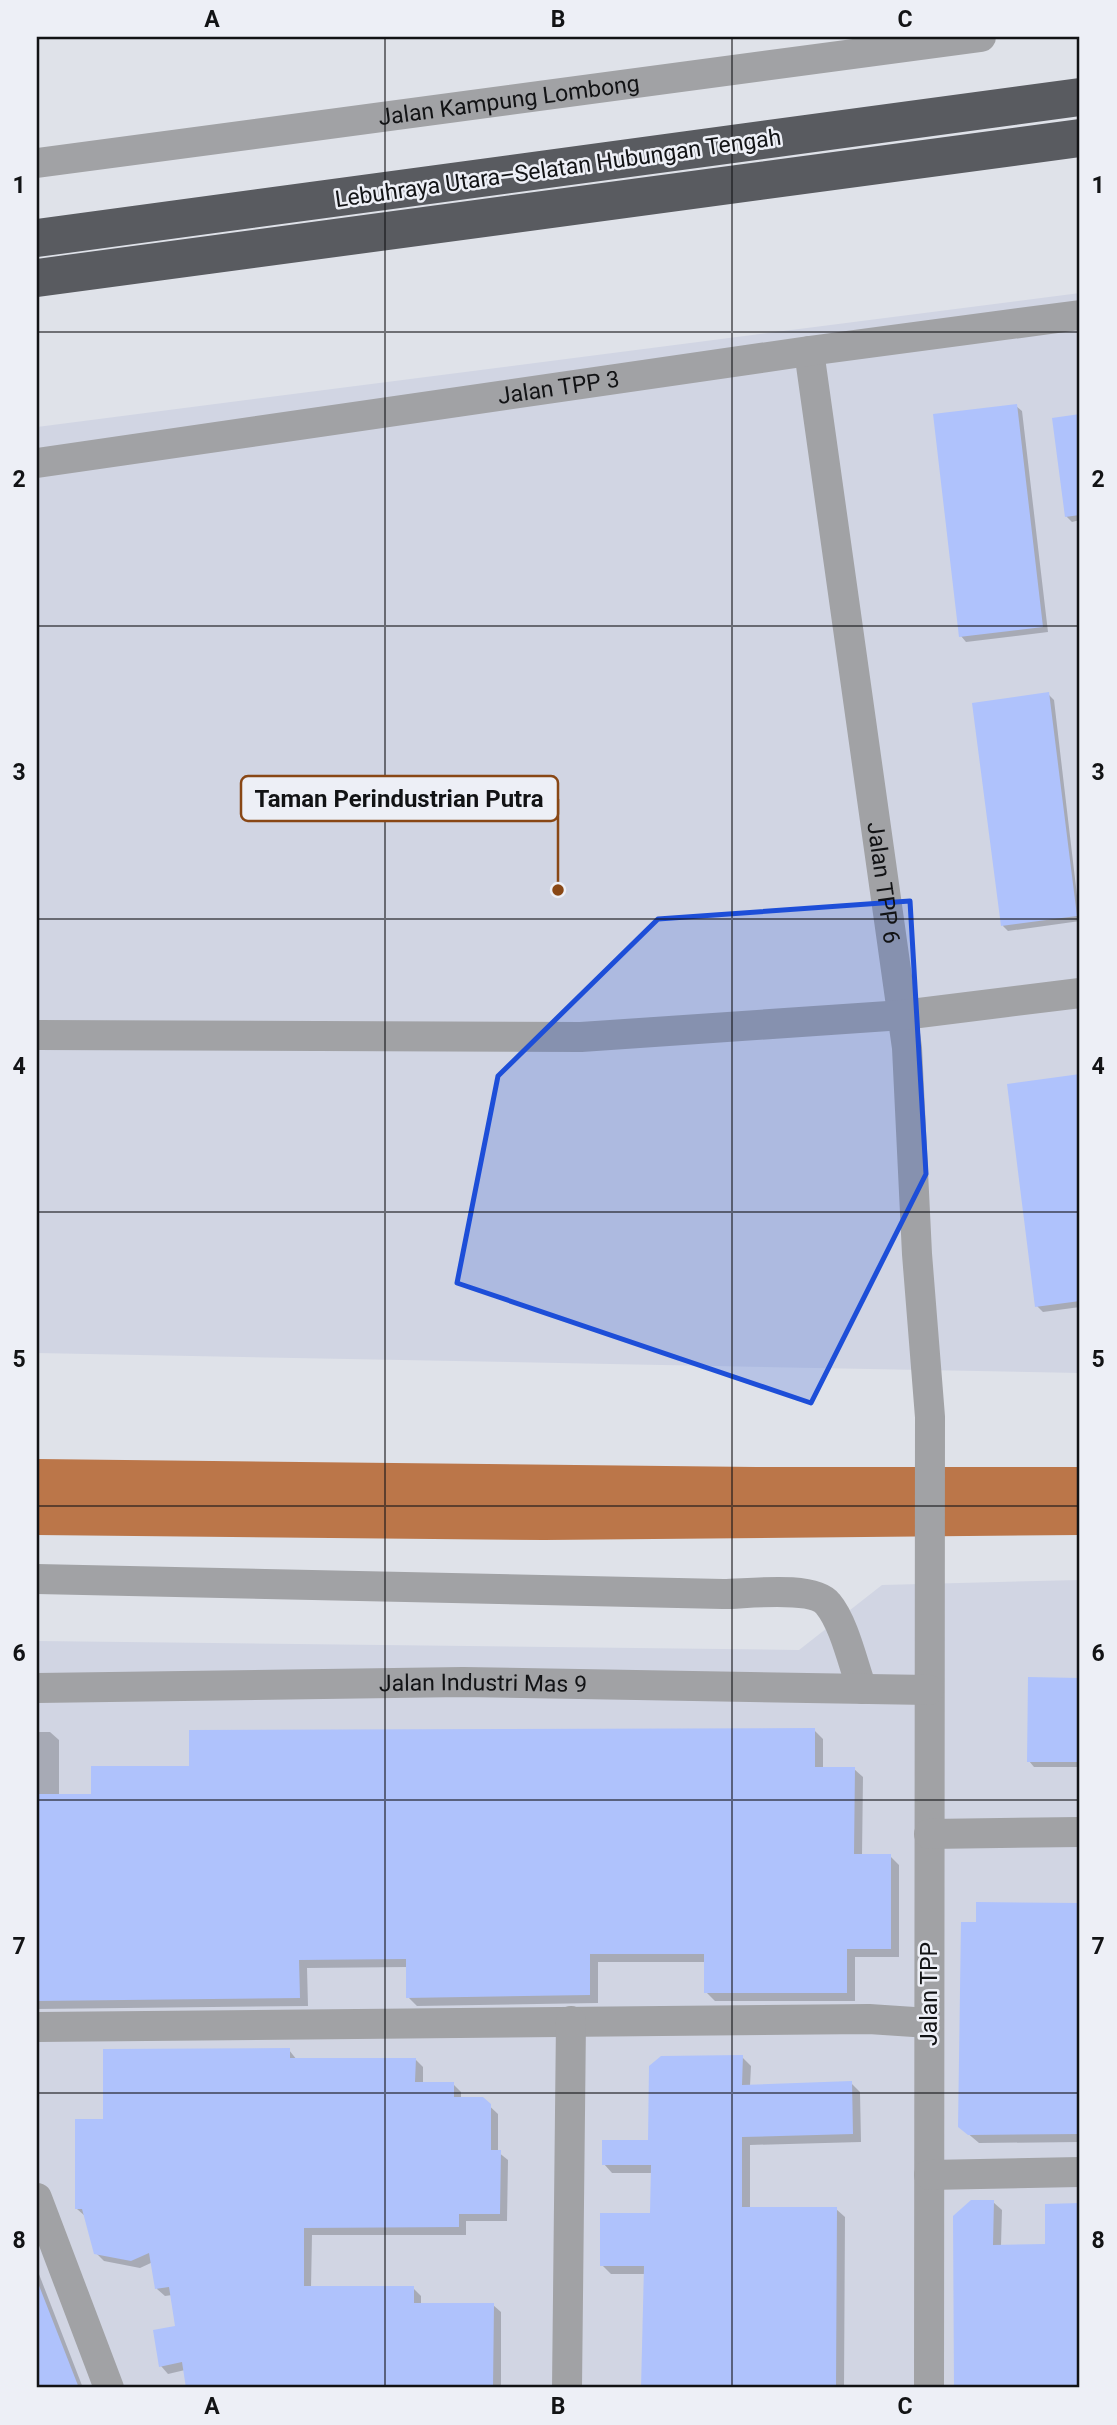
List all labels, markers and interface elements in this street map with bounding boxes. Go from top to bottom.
text: A [204,6,220,33]
text: B [551,6,565,33]
text: C [897,6,913,33]
street label: Jalan Kampung Lombong [377,70,641,131]
street label: Lebuhraya Utara–Selatan Hubungan Tengah [333,124,783,213]
text: 1 [12,172,26,199]
text: 1 [1091,172,1105,199]
street label: Jalan TPP 3 [496,366,621,410]
text: 2 [12,466,26,493]
text: 2 [1091,466,1105,493]
text: 3 [12,759,26,786]
text: 3 [1091,759,1105,786]
callout: Taman Perindustrian Putra [241,776,558,821]
text: Taman Perindustrian Putra [255,785,544,813]
street label: Jalan TPP 6 [861,820,905,945]
text: 4 [12,1053,26,1080]
text: 4 [1091,1053,1105,1080]
text: 5 [12,1346,26,1373]
text: 5 [1091,1346,1105,1373]
text: 6 [12,1640,26,1667]
text: 6 [1091,1640,1105,1667]
street label: Jalan Industri Mas 9 [379,1669,587,1698]
text: 7 [12,1933,26,1960]
text: 7 [1091,1933,1105,1960]
street label: Jalan TPP [916,1942,943,2046]
text: 8 [12,2227,26,2254]
text: 8 [1091,2227,1105,2254]
text: A [204,2393,220,2420]
text: B [551,2393,565,2420]
text: C [897,2393,913,2420]

